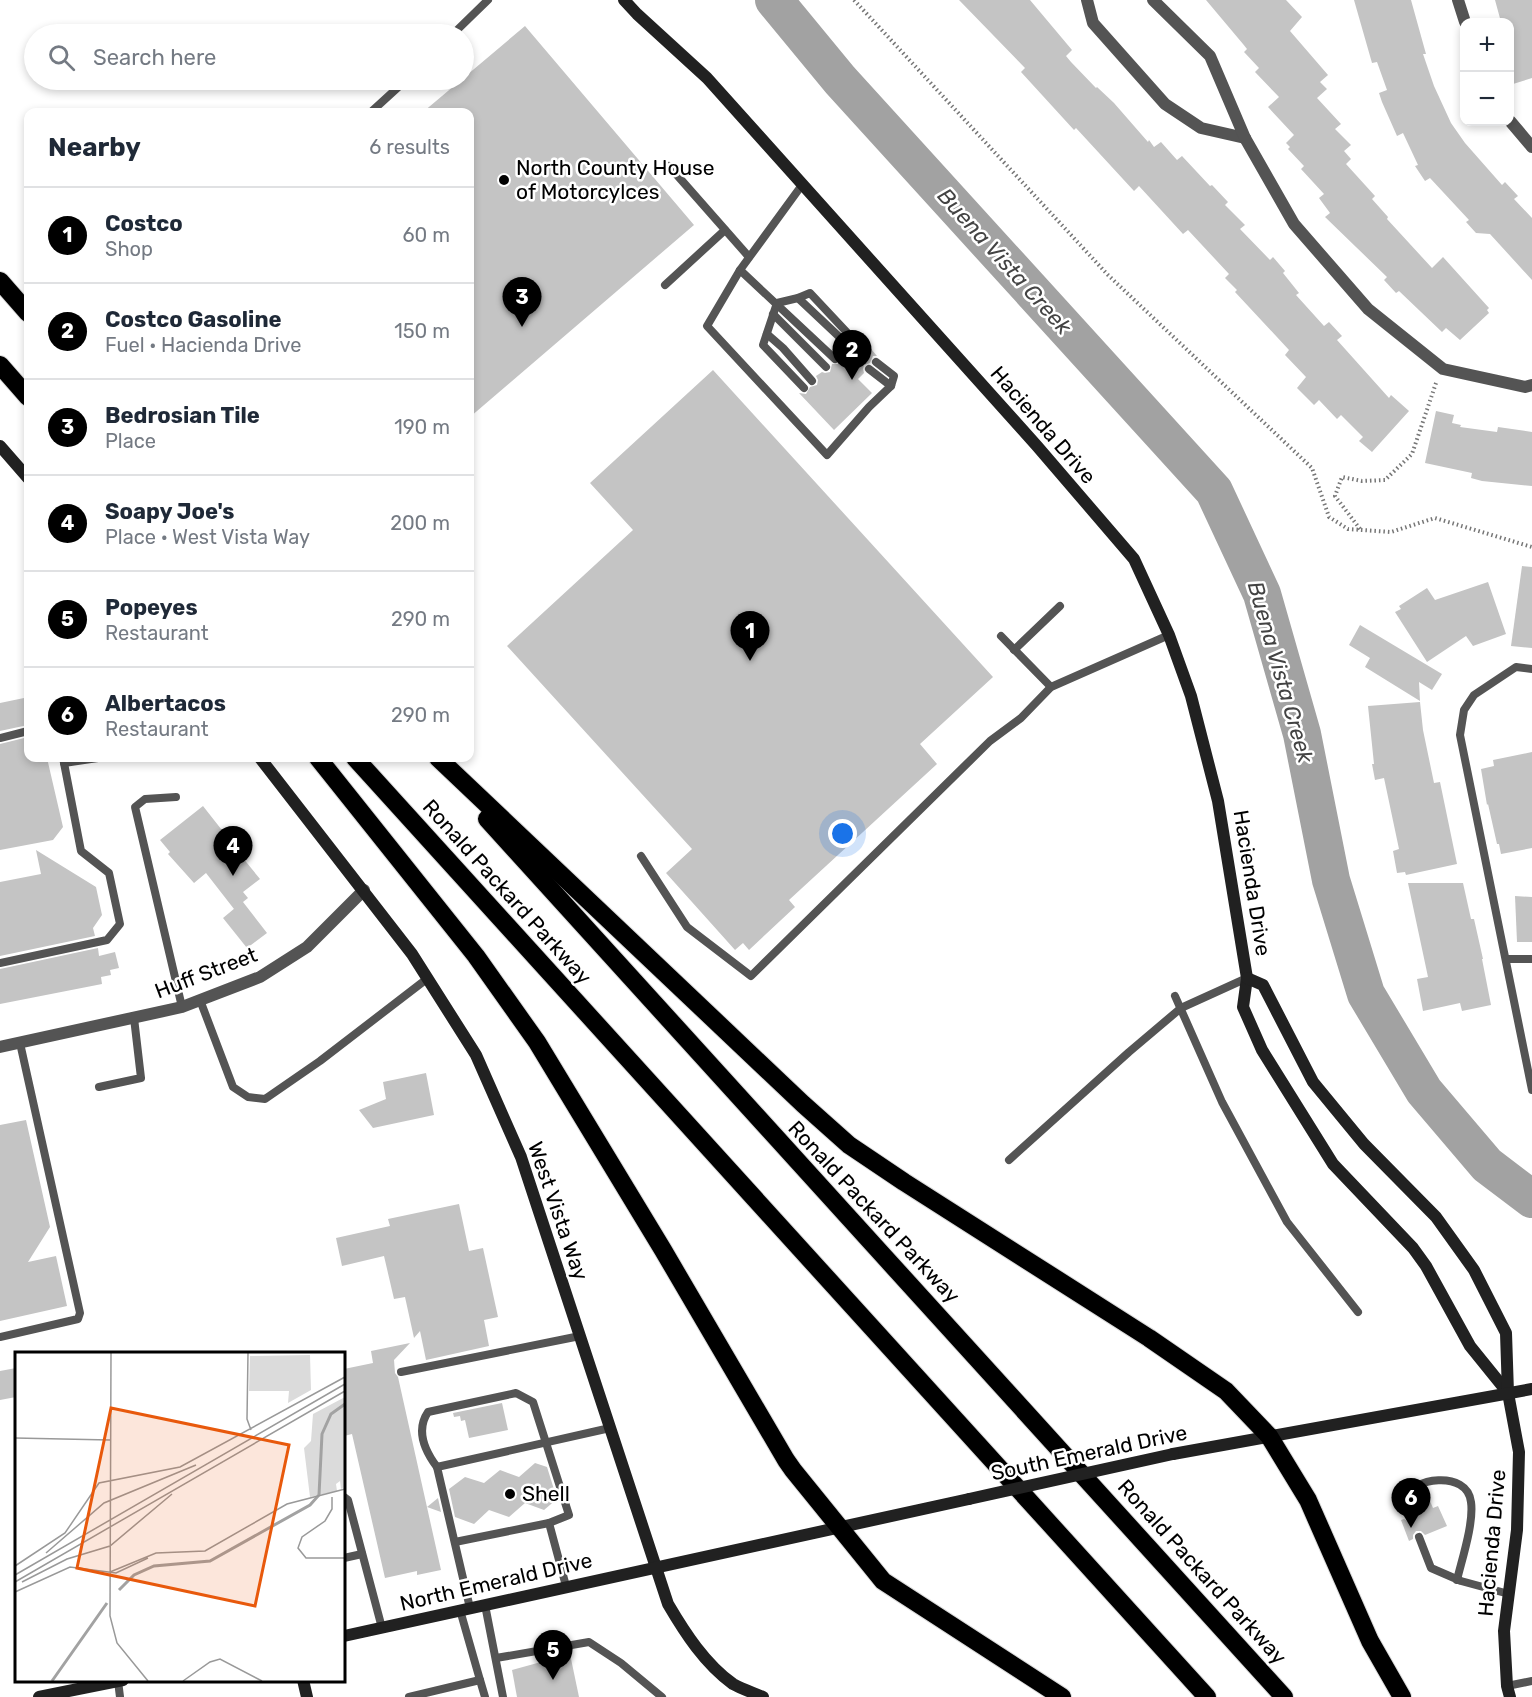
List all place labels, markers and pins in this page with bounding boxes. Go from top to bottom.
place label: North County House of Motorcylces [516,155,715,204]
marker: North County House of Motorcylces [497,173,511,187]
pin: 3 [502,278,542,327]
pin: 2 [832,330,872,380]
pin: 1 [730,612,770,661]
pin: 4 [214,826,252,876]
pin: 6 [1392,1478,1430,1528]
place label: Shell [522,1481,570,1506]
marker: Shell [503,1487,517,1501]
pin: 5 [534,1630,572,1680]

